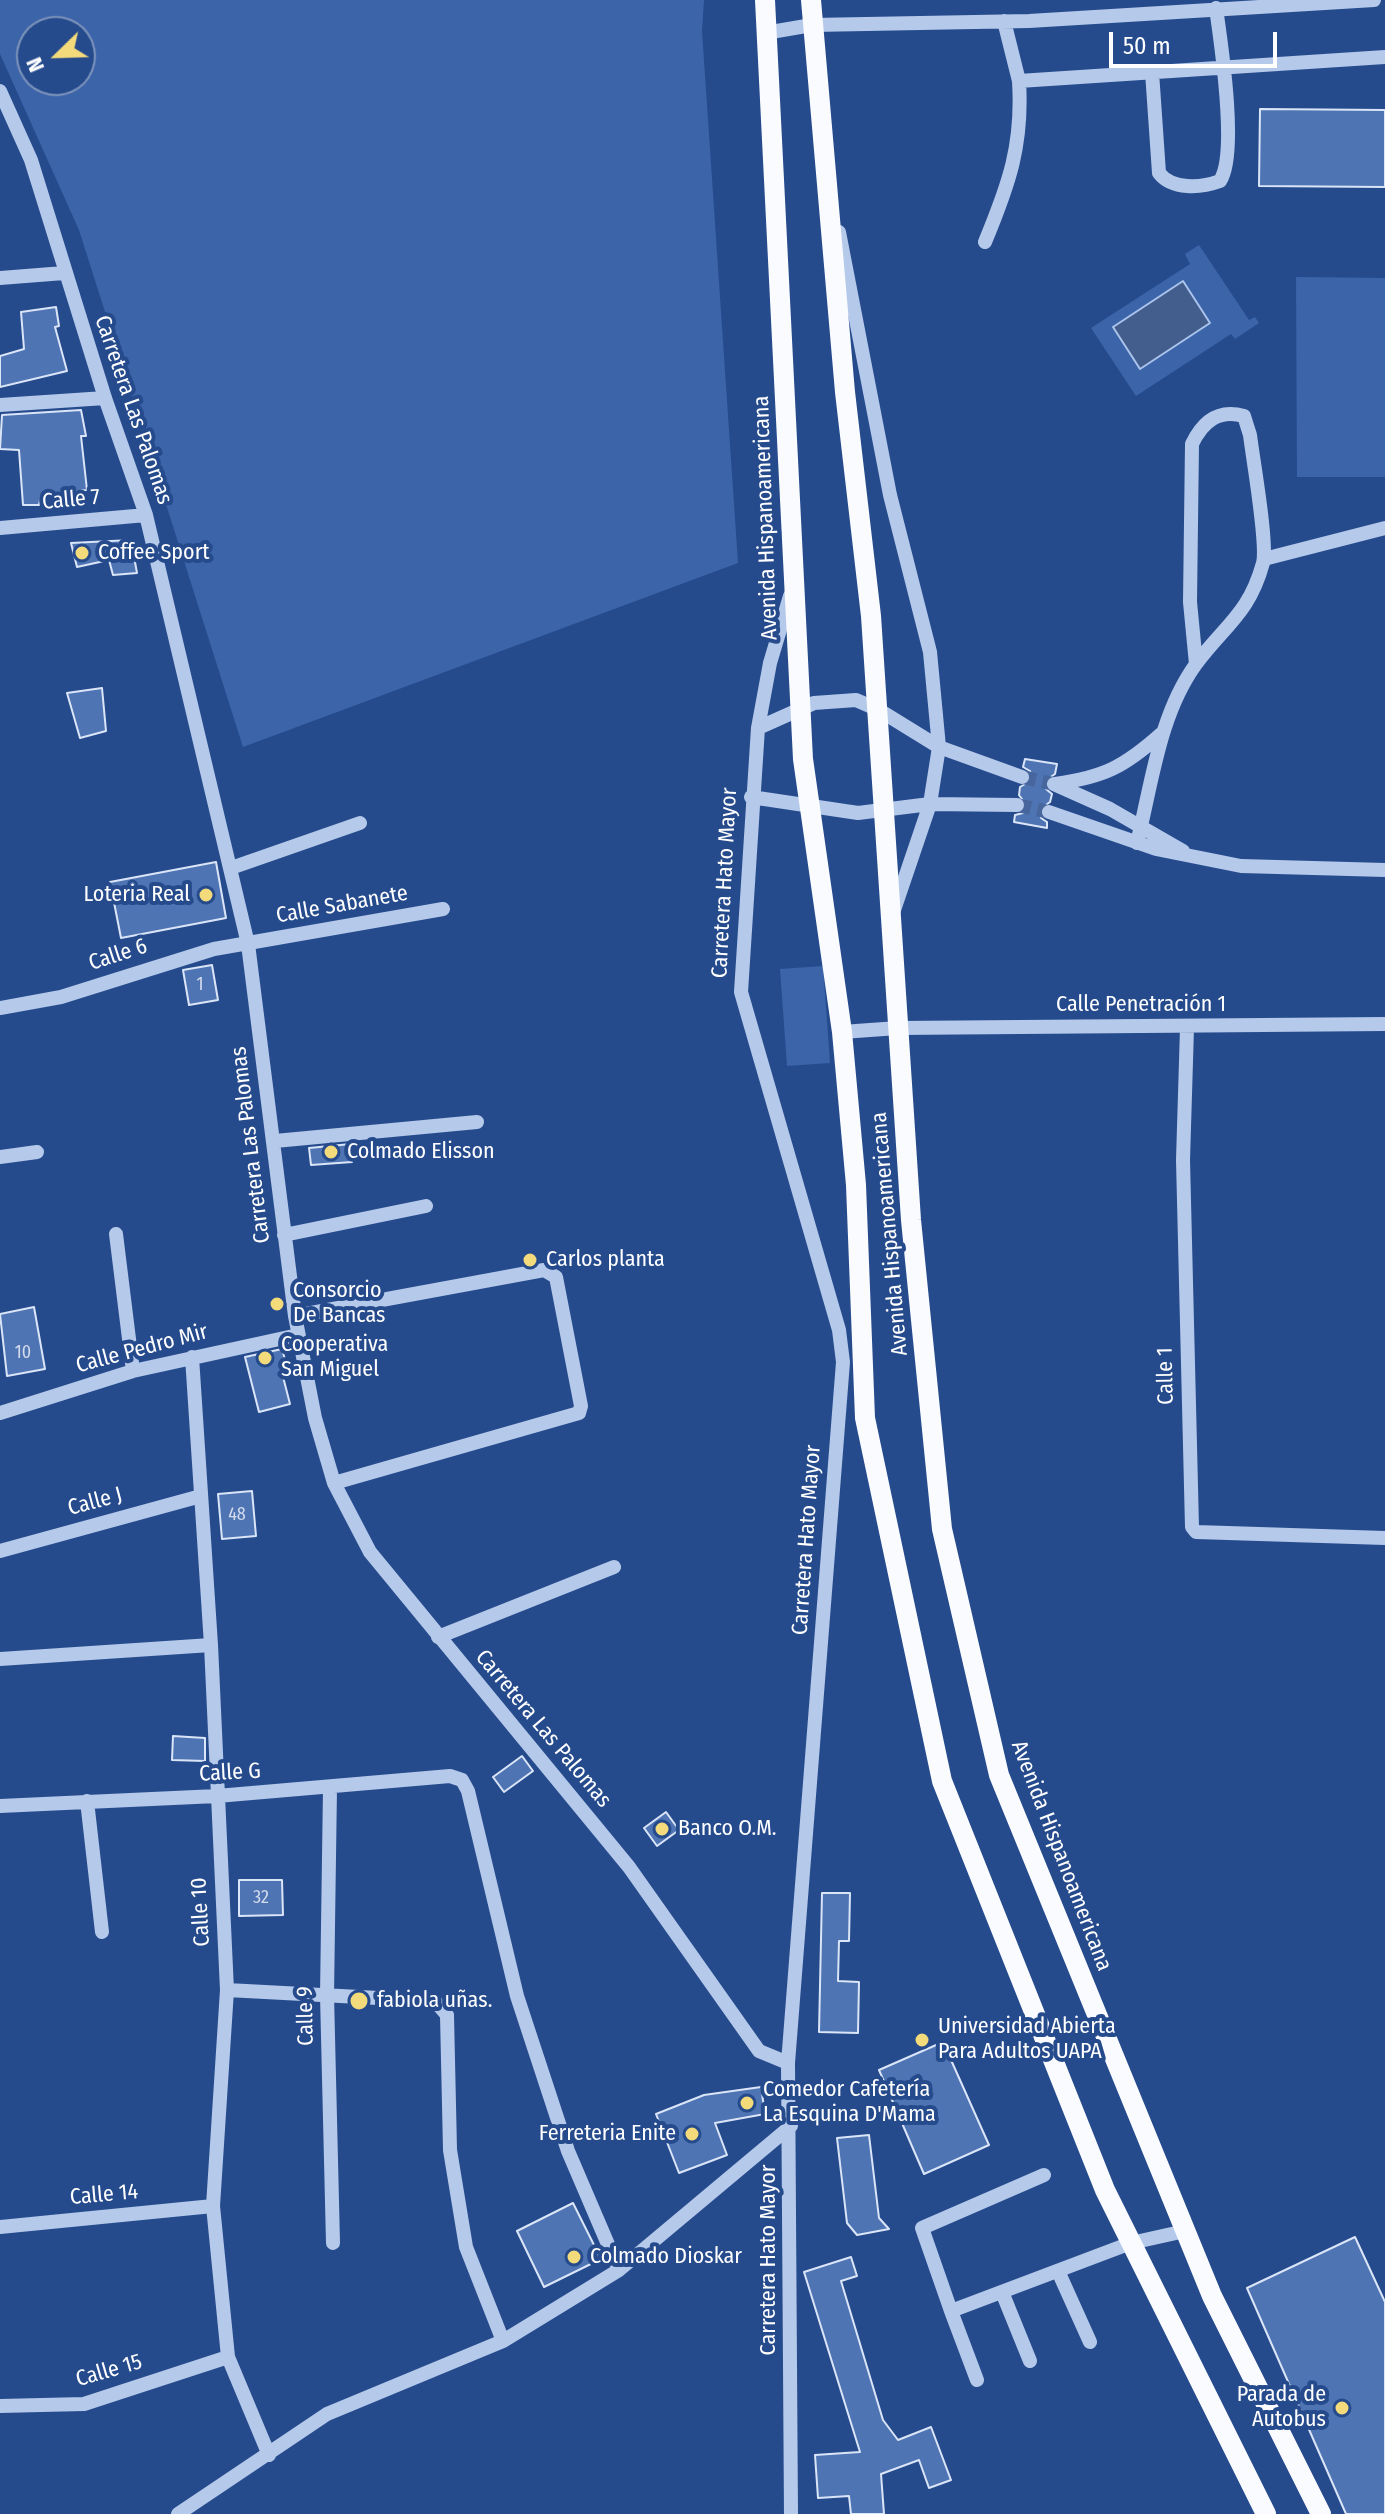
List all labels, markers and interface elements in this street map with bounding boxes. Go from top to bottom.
north arrow [16,16,96,96]
scale bar [1113,16,1281,66]
text: 50 m [1123,32,1171,60]
text: N [20,53,50,76]
street label: Carretera Las Palomas [88,312,178,508]
street label: Avenida Hispanoamericana [749,395,783,641]
street label: Calle 7 [41,484,101,516]
place label: Coffee Sport [98,540,210,566]
marker: Coffee Sport [73,544,91,562]
street label: Carretera Hato Mayor [707,787,743,979]
street label: Calle Sabanete [274,880,410,930]
place label: Loteria Real [84,882,190,908]
marker: Loteria Real [197,886,215,904]
street label: Calle 6 [85,933,151,977]
house number: 1 [196,974,204,996]
street label: Calle Penetración 1 [1056,992,1226,1018]
street label: Carretera Las Palomas [226,1045,276,1245]
street label: Avenida Hispanoamericana [866,1111,914,1357]
place label: Colmado Elisson [347,1139,495,1165]
marker: Colmado Elisson [322,1143,340,1161]
place label: Carlos planta [546,1247,665,1273]
marker: Carlos planta [521,1251,539,1269]
place label: Consorcio De Bancas [293,1278,385,1330]
marker: Consorcio De Bancas [268,1295,286,1313]
street label: Calle Pedro Mir [73,1319,211,1379]
place label: Cooperativa San Miguel [281,1332,388,1384]
house number: 10 [15,1342,31,1364]
street label: Calle 1 [1152,1347,1180,1405]
marker: Cooperativa San Miguel [256,1349,274,1367]
street label: Carretera Hato Mayor [787,1444,827,1636]
street label: Calle J [65,1482,125,1522]
house number: 48 [228,1504,246,1526]
street label: Carretera Las Palomas [469,1645,617,1813]
street label: Avenida Hispanoamericana [1005,1737,1117,1975]
street label: Calle G [199,1758,261,1788]
place label: Banco O.M. [678,1816,776,1842]
marker: Banco O.M. [653,1820,671,1838]
street label: Calle 10 [186,1877,216,1947]
house number: 32 [253,1887,269,1909]
street label: Calle 9 [292,1986,320,2046]
place label: fabiola uñas. [377,1988,492,2014]
marker: fabiola uñas. [348,1990,370,2012]
place label: Universidad Abierta Para Adultos UAPA [938,2014,1116,2066]
marker: Universidad Abierta Para Adultos UAPA [913,2031,931,2049]
place label: Comedor Cafetería La Esquina D'Mama [763,2077,936,2128]
marker: Comedor Cafetería La Esquina D'Mama [738,2094,756,2112]
place label: Ferreteria Enite [539,2121,676,2147]
marker: Ferreteria Enite [683,2125,701,2143]
street label: Carretera Hato Mayor [756,2165,782,2355]
street label: Calle 14 [69,2179,139,2211]
place label: Colmado Dioskar [590,2244,742,2270]
marker: Colmado Dioskar [565,2248,583,2266]
street label: Calle 15 [73,2349,145,2393]
place label: Parada de Autobus [1237,2382,1326,2434]
marker: Parada de Autobus [1333,2399,1351,2417]

